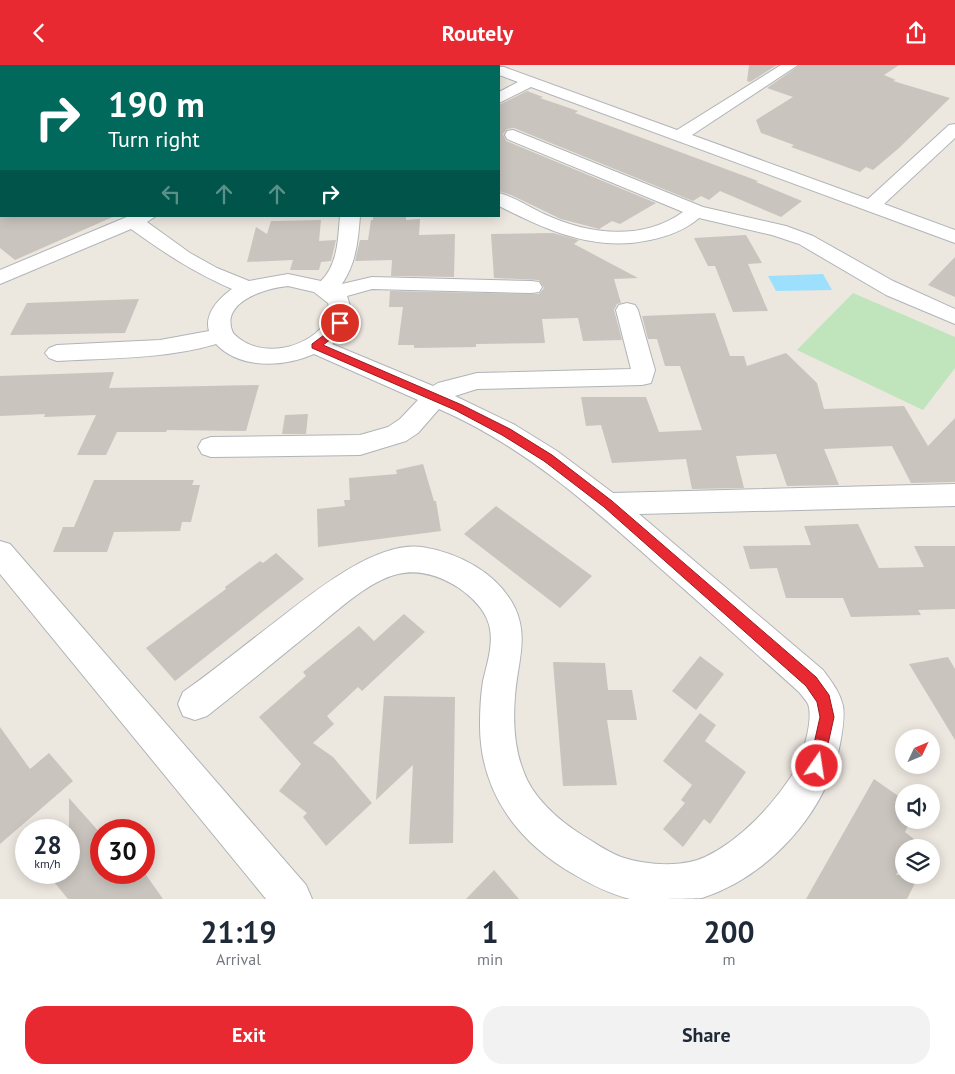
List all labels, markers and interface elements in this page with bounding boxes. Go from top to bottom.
icon: back [25,19,53,47]
text: Routely [442,19,513,47]
icon: share [902,19,930,47]
text: 190 m [108,81,205,127]
icon: right [25,85,90,150]
text: Turn right [108,125,200,153]
icon: left [157,180,185,208]
icon: ahead [210,180,238,208]
icon: ahead [263,180,291,208]
icon: right [316,180,344,208]
pin [319,302,361,344]
icon: arrive [326,309,354,337]
north arrow [895,729,940,774]
map controls [895,729,940,884]
position arrow [790,739,842,791]
button: sound [895,784,940,829]
speed limit sign: 30 [90,819,155,884]
text: 28 [33,829,62,861]
button: layers [895,839,940,884]
text: km/h [34,856,61,871]
text: 21:19 [200,912,277,951]
text: 1 [482,912,499,951]
text: 200 [703,912,755,951]
text: Arrival [216,949,261,969]
text: min [477,949,503,969]
text: m [723,949,736,969]
button: Exit [25,1006,473,1064]
button: Share [483,1006,930,1064]

